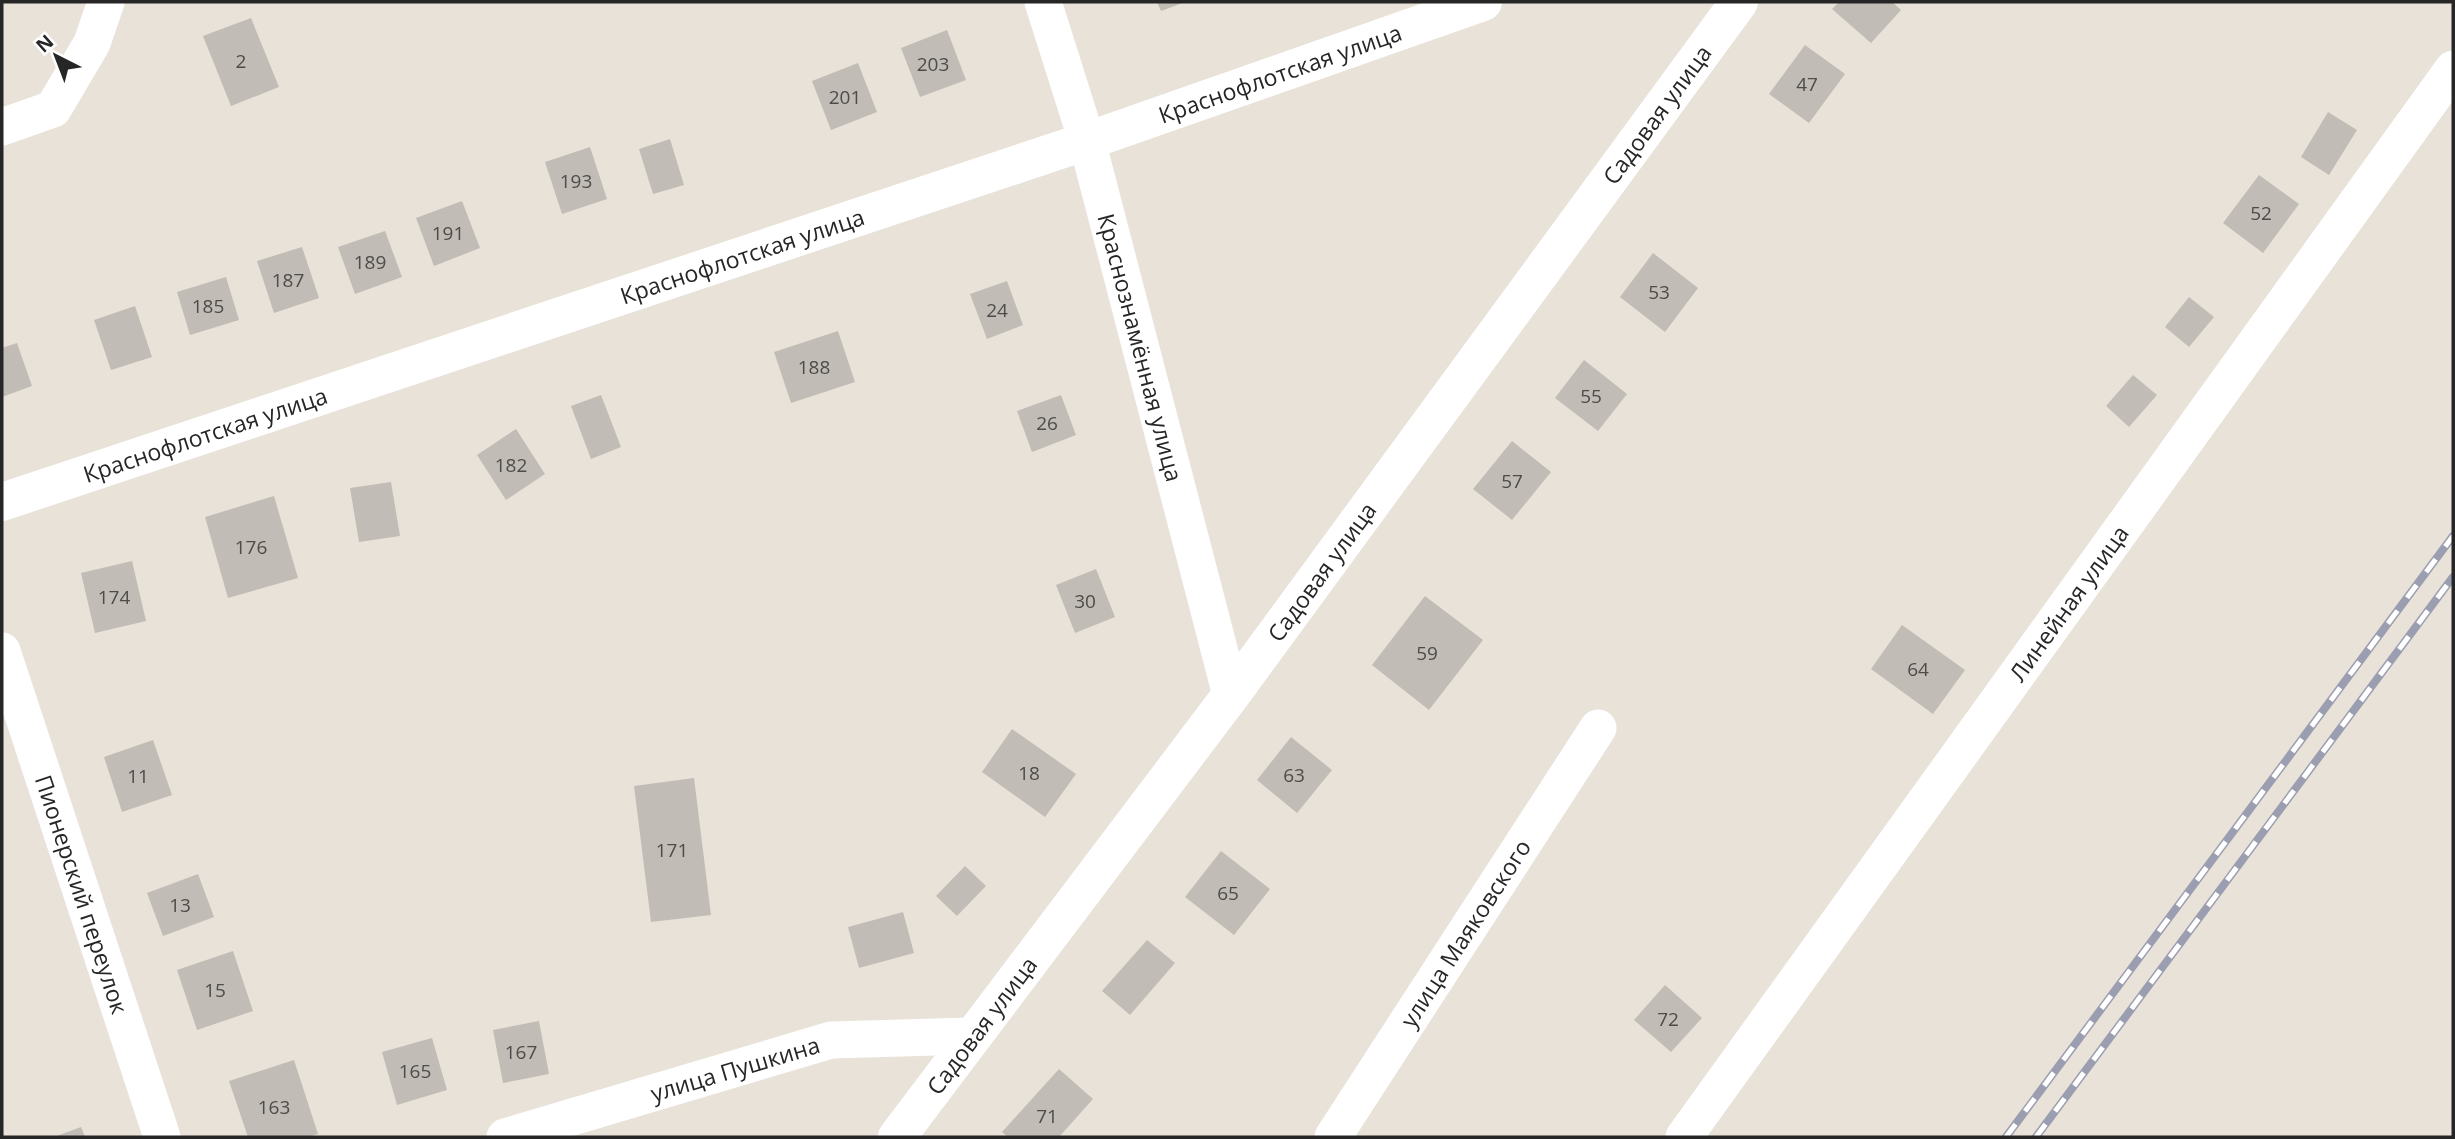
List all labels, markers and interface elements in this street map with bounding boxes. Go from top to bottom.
street label: Краснофлотская улица [1154,16,1406,131]
north arrow [21,21,91,91]
text: N [30,29,59,58]
street label: Садовая улица [1595,38,1719,191]
house number: 2 [236,48,246,74]
house number: 203 [917,51,949,77]
house number: 47 [1796,71,1818,97]
house number: 201 [829,84,861,110]
house number: 193 [560,168,592,194]
street label: Краснофлотская улица [616,200,868,311]
house number: 52 [2250,200,2272,226]
street label: Краснознамённая улица [1090,210,1191,485]
house number: 191 [432,220,464,246]
house number: 189 [354,249,386,275]
house number: 187 [272,267,304,293]
house number: 53 [1648,279,1670,305]
house number: 185 [192,293,224,319]
house number: 24 [986,297,1008,323]
house number: 188 [798,354,830,380]
street label: Краснофлотская улица [79,379,331,490]
house number: 55 [1580,383,1602,409]
house number: 26 [1036,410,1058,436]
house number: 182 [495,452,527,478]
house number: 57 [1501,468,1523,494]
street label: Садовая улица [1260,495,1383,648]
street label: Линейная улица [2001,518,2136,688]
house number: 176 [235,534,267,560]
house number: 174 [98,584,130,610]
house number: 30 [1074,588,1096,614]
house number: 59 [1416,640,1438,666]
house number: 64 [1907,656,1929,682]
house number: 18 [1018,760,1040,786]
house number: 63 [1283,762,1305,788]
house number: 11 [127,763,149,789]
street label: Пионерский переулок [28,771,136,1018]
street label: улица Маяковского [1392,833,1538,1033]
house number: 171 [656,837,688,863]
house number: 65 [1217,880,1239,906]
house number: 13 [169,892,191,918]
street label: Садовая улица [919,950,1044,1101]
house number: 15 [204,977,226,1003]
house number: 72 [1657,1006,1679,1032]
street label: улица Пушкина [647,1028,824,1109]
house number: 167 [505,1039,537,1065]
house number: 165 [399,1058,431,1084]
house number: 163 [258,1094,290,1120]
house number: 71 [1036,1103,1058,1129]

